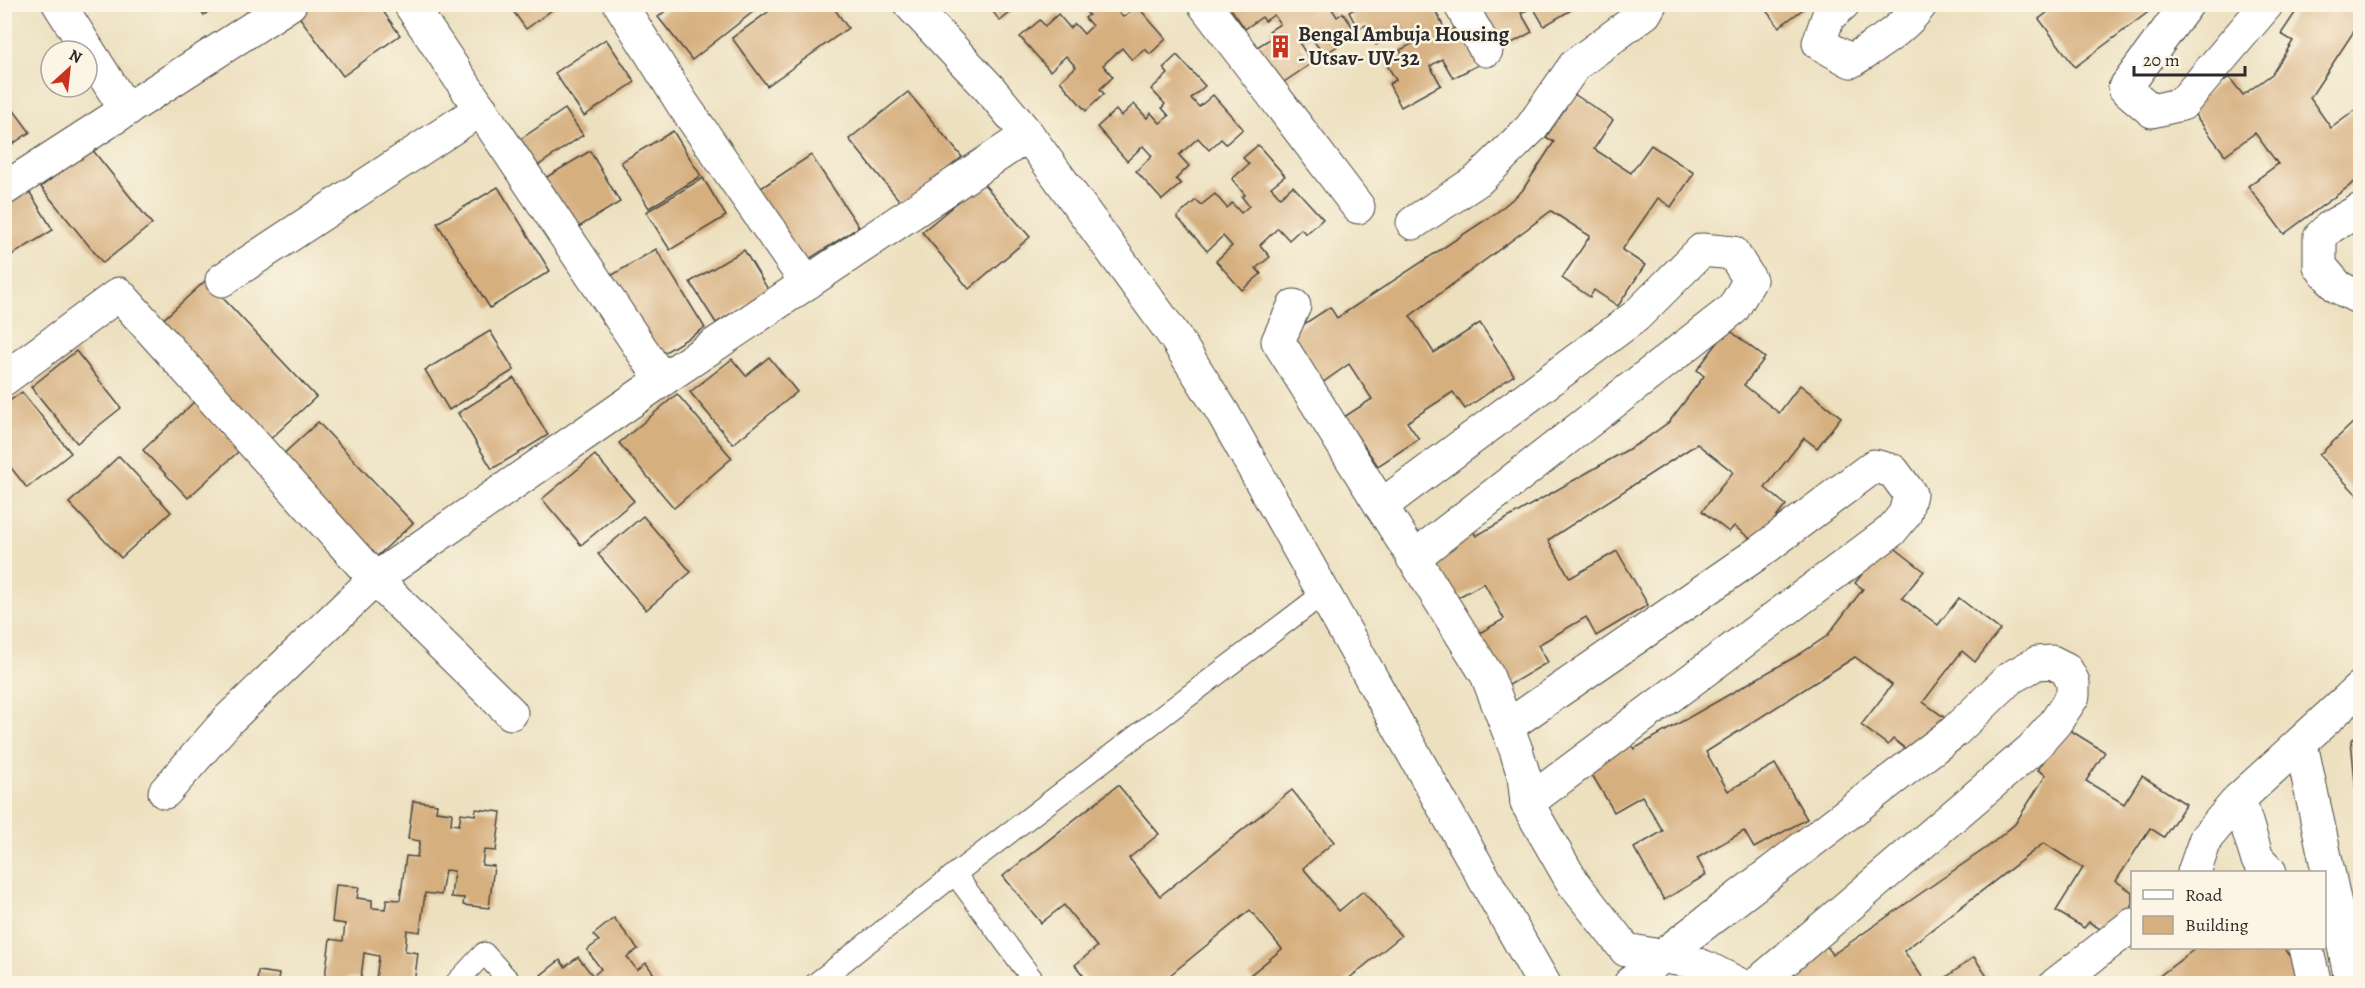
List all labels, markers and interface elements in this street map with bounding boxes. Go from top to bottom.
place label: Bengal Ambuja Housing - Utsav- UV-32 [1298,20,1509,72]
building icon: Bengal Ambuja Housing - Utsav- UV-32 [1267,33,1293,59]
north arrow [39,39,99,99]
scale bar [2134,39,2245,77]
text: N [65,44,86,69]
text: 20 m [2143,48,2180,72]
legend [2131,871,2326,949]
text: Road [2185,883,2223,907]
text: Building [2185,913,2249,937]

